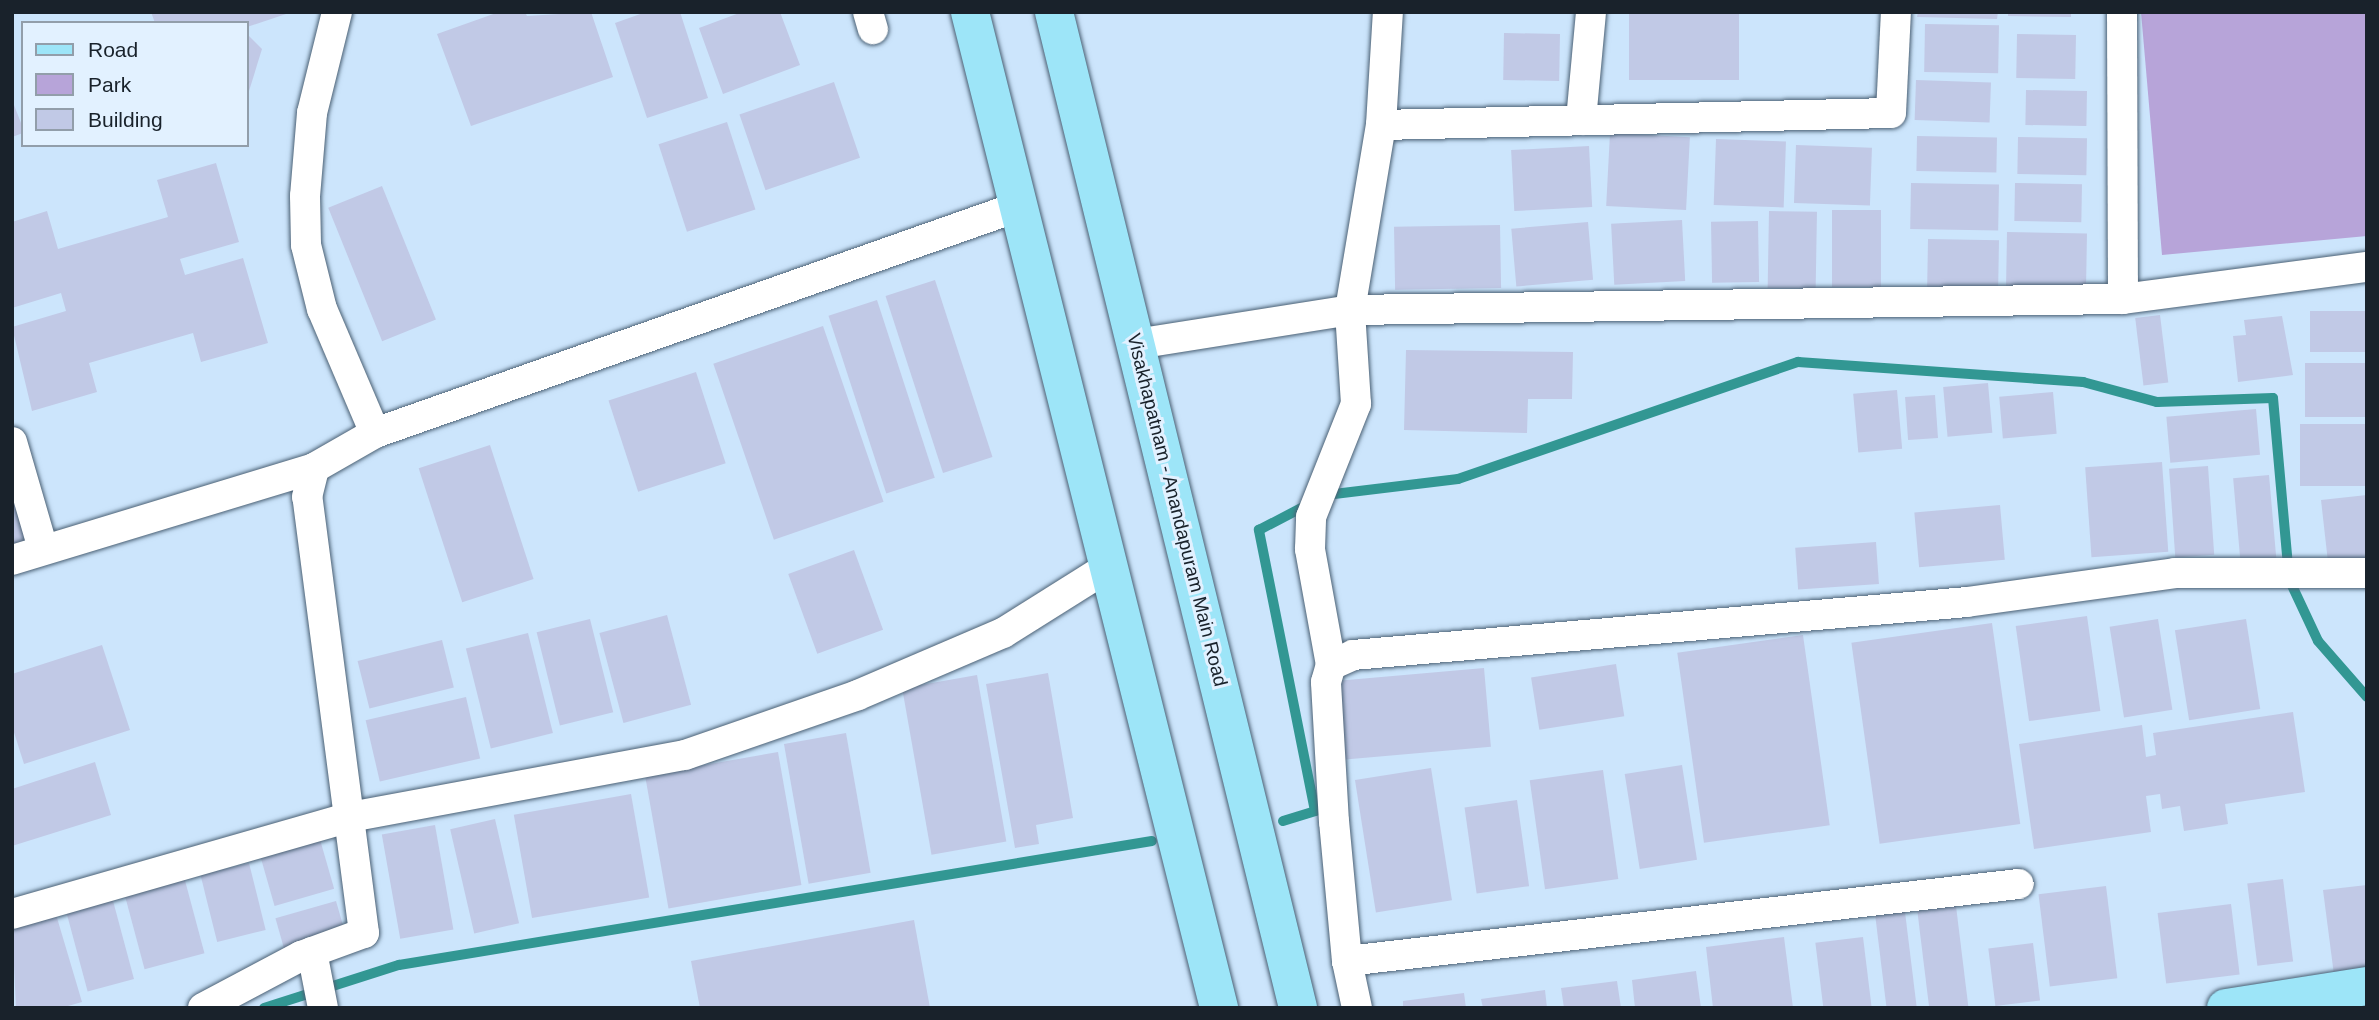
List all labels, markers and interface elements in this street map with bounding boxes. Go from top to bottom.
legend [21,21,248,147]
text: Road [88,38,138,61]
text: Park [88,73,131,96]
text: Building [88,108,163,131]
street label: Visakhapatnam - Anandapuram Main Road [1122,331,1232,689]

